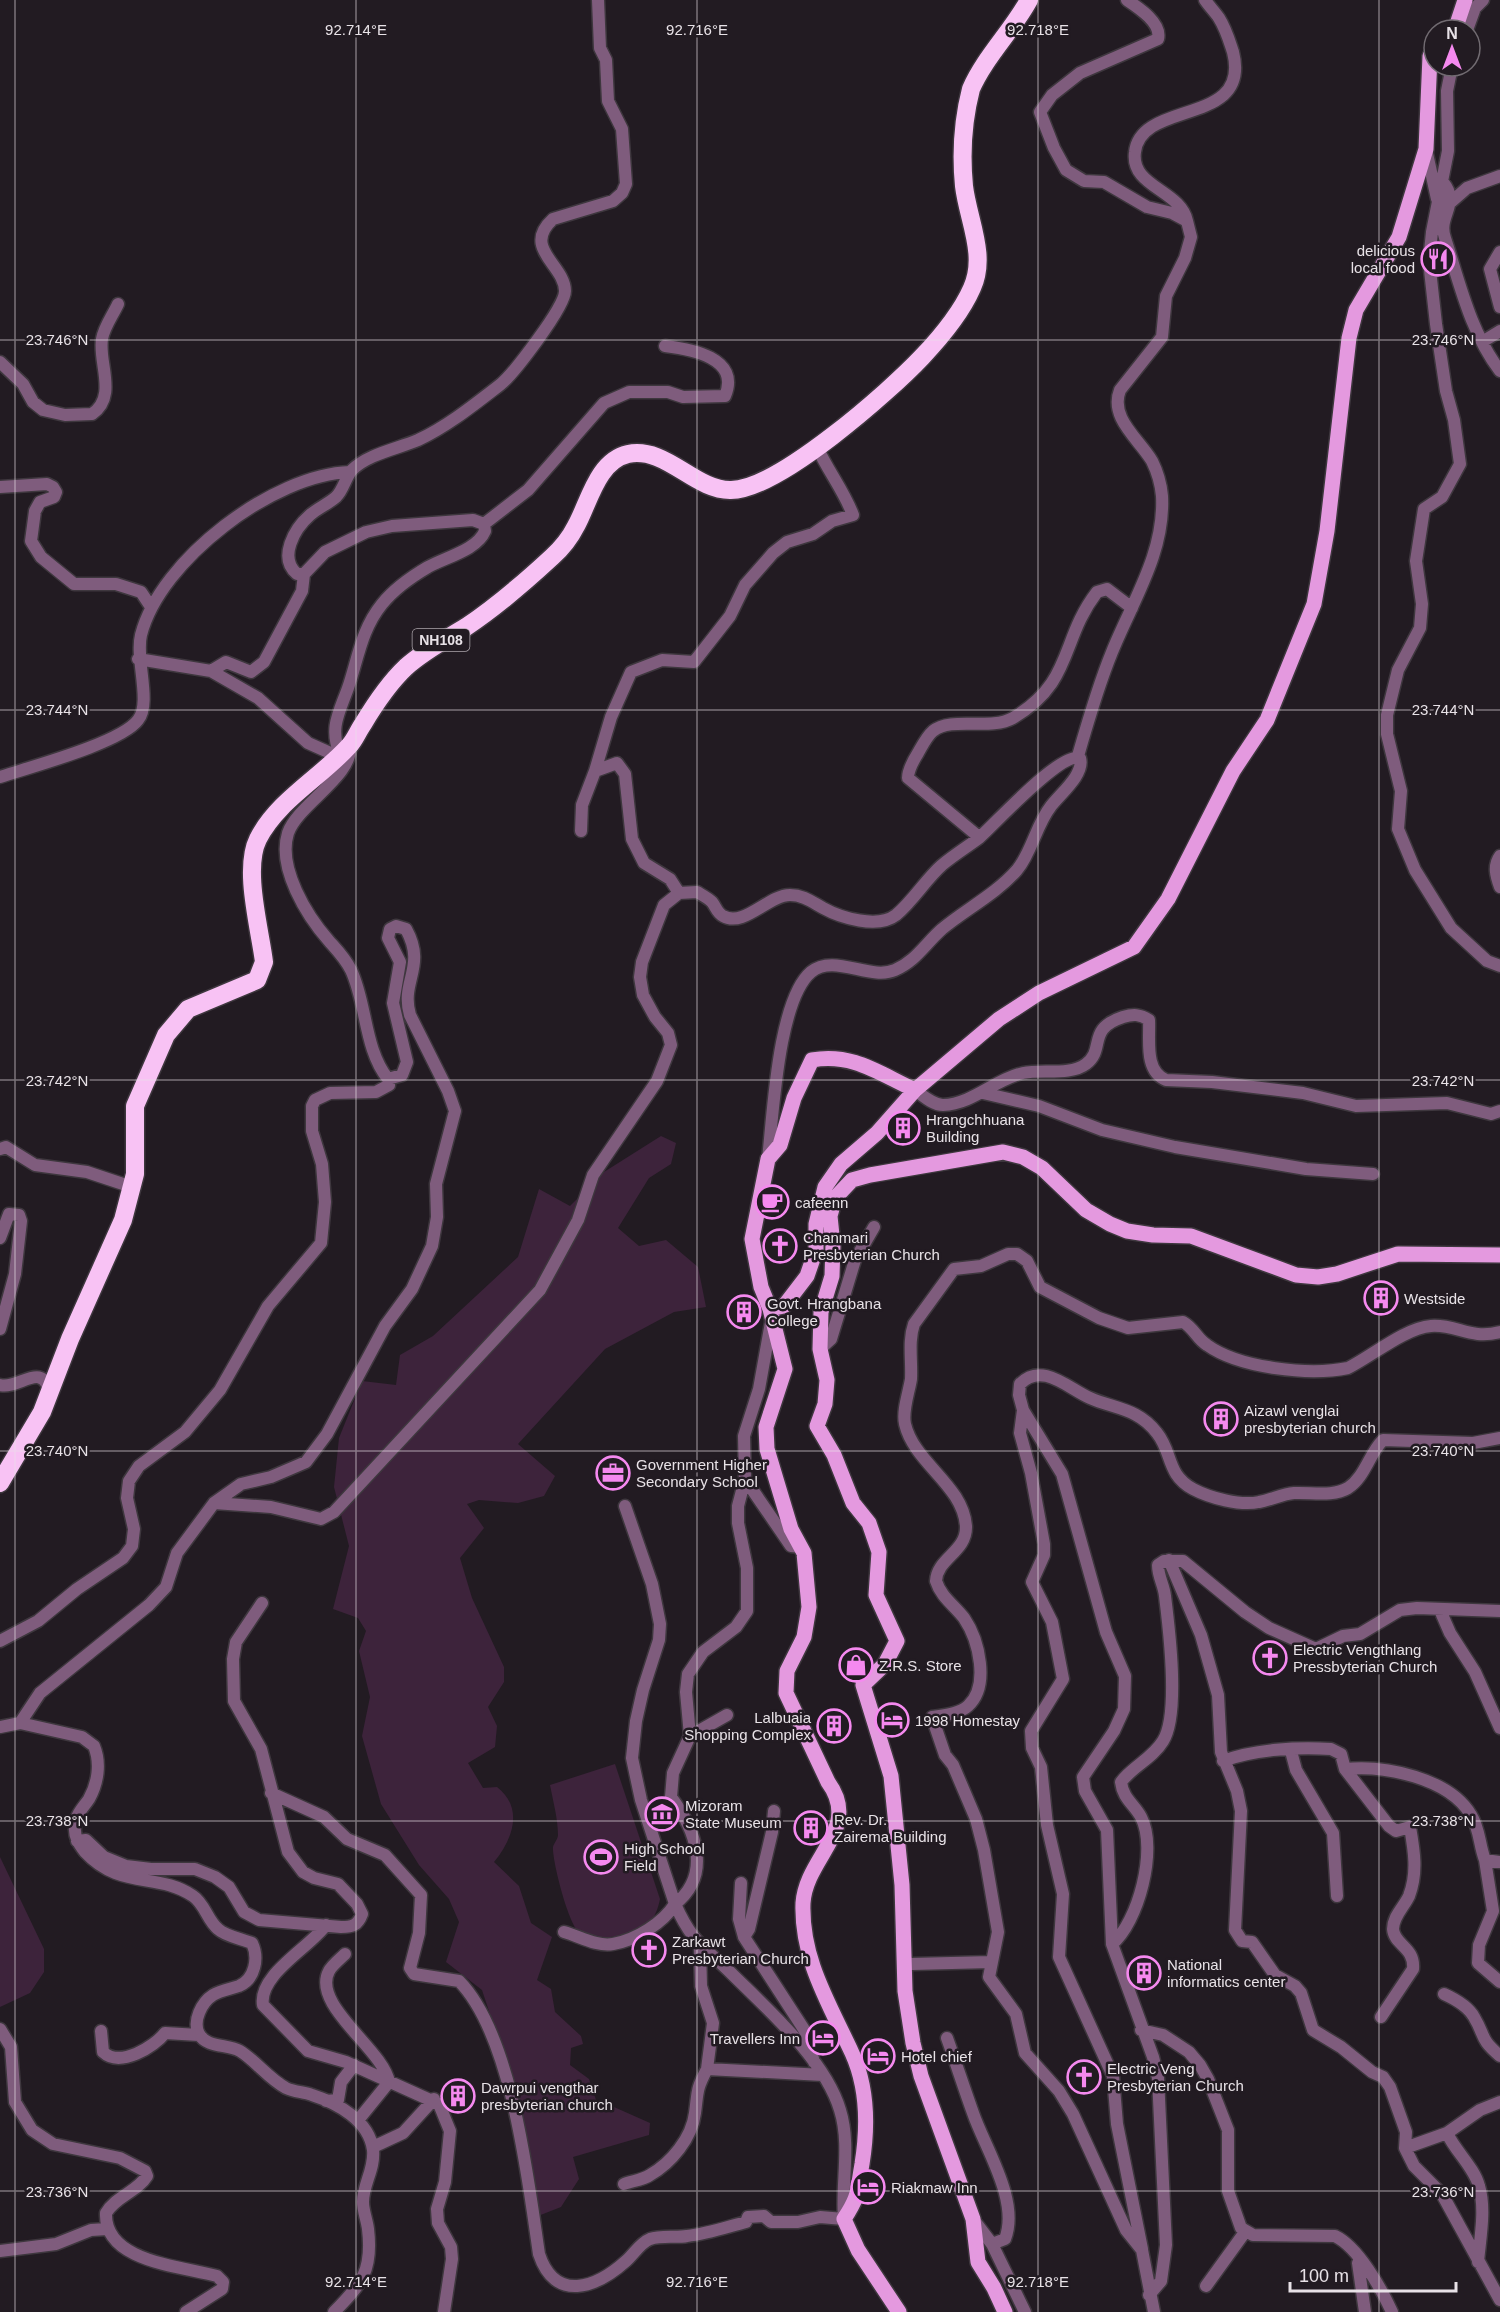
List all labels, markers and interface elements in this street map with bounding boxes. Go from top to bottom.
north arrow [1422,18,1482,78]
text: 92.714°E [325,21,387,38]
text: 92.716°E [666,21,728,38]
text: 92.718°E [1007,21,1069,38]
text: N [1446,25,1458,42]
restaurant icon: delicious local food [1420,241,1456,277]
place label: delicious local food [1351,242,1415,276]
text: 23.746°N [26,331,88,348]
text: 23.746°N [1412,331,1474,348]
road number: NH108 [412,629,470,651]
text: 23.744°N [26,701,88,718]
text: 23.744°N [1412,701,1474,718]
text: 23.742°N [26,1072,88,1089]
text: 23.742°N [1412,1072,1474,1089]
building icon: Hrangchhuana Building [885,1110,921,1146]
place label: Hrangchhuana Building [926,1111,1025,1145]
cafe icon: cafeenn [754,1184,790,1220]
place label: cafeenn [795,1194,848,1211]
church icon: Chanmari Presbyterian Church [762,1228,798,1264]
place label: Chanmari Presbyterian Church [803,1229,940,1263]
building icon: Westside [1363,1280,1399,1316]
place label: Westside [1404,1290,1465,1307]
building icon: Govt. Hrangbana College [726,1294,762,1330]
place label: Govt. Hrangbana College [767,1295,882,1329]
building icon: Aizawl venglai presbyterian church [1203,1401,1239,1437]
place label: Aizawl venglai presbyterian church [1244,1402,1376,1436]
text: 23.740°N [26,1442,88,1459]
text: 23.740°N [1412,1442,1474,1459]
office icon: Government Higher Secondary School [595,1455,631,1491]
place label: Government Higher Secondary School [636,1456,767,1490]
church icon: Electric Vengthlang Pressbyterian Church [1252,1640,1288,1676]
place label: Electric Vengthlang Pressbyterian Church [1293,1641,1437,1675]
shop icon: Z.R.S. Store [838,1647,874,1683]
place label: Z.R.S. Store [879,1657,962,1674]
hotel icon: 1998 Homestay [874,1702,910,1738]
building icon: Lalbuaia Shopping Complex [816,1708,852,1744]
place label: Lalbuaia Shopping Complex [684,1709,812,1743]
place label: 1998 Homestay [915,1712,1021,1729]
museum icon: Mizoram State Museum [644,1796,680,1832]
place label: Mizoram State Museum [685,1797,782,1831]
building icon: Rev. Dr. Zairema Building [793,1810,829,1846]
place label: Rev. Dr. Zairema Building [834,1811,947,1845]
text: 23.738°N [26,1812,88,1829]
text: 23.738°N [1412,1812,1474,1829]
sports icon: High School Field [583,1839,619,1875]
place label: High School Field [624,1840,705,1874]
church icon: Zarkawt Presbyterian Church [631,1932,667,1968]
place label: Zarkawt Presbyterian Church [672,1933,809,1967]
building icon: National informatics center [1126,1955,1162,1991]
place label: National informatics center [1167,1956,1285,1990]
hotel icon: Travellers Inn [805,2020,841,2056]
place label: Travellers Inn [710,2030,800,2047]
hotel icon: Hotel chief [860,2038,896,2074]
place label: Hotel chief [901,2048,973,2065]
church icon: Electric Veng Presbyterian Church [1066,2059,1102,2095]
place label: Electric Veng Presbyterian Church [1107,2060,1244,2094]
building icon: Dawrpui vengthar presbyterian church [440,2078,476,2114]
place label: Dawrpui vengthar presbyterian church [481,2079,613,2113]
hotel icon: Riakmaw Inn [850,2169,886,2205]
place label: Riakmaw Inn [891,2179,978,2196]
text: 23.736°N [26,2183,88,2200]
text: 23.736°N [1412,2183,1474,2200]
scale bar [1290,2255,1456,2293]
text: 100 m [1299,2266,1349,2286]
text: 92.714°E [325,2273,387,2290]
text: 92.716°E [666,2273,728,2290]
text: 92.718°E [1007,2273,1069,2290]

